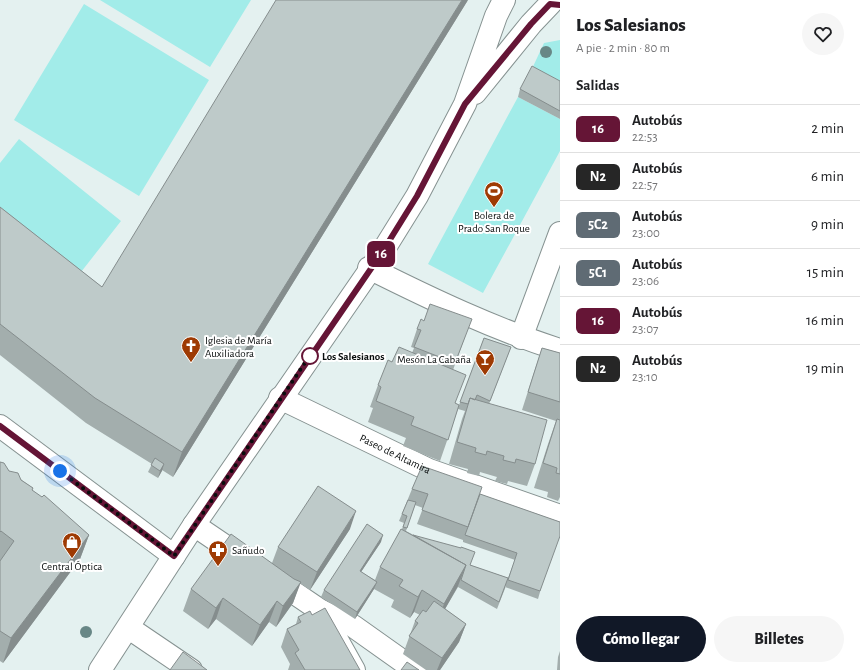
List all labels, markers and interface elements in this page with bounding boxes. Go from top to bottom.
button: heart [802,13,844,55]
text: Los Salesianos [576,16,686,35]
text: A pie · 2 min · 80 m [576,42,670,55]
text: Salidas [576,78,619,93]
text: Autobús [632,113,682,128]
text: 2 min [811,121,844,136]
text: 16 [592,122,604,136]
text: 22:53 [632,131,658,144]
text: Autobús [632,161,682,176]
text: 6 min [811,169,844,184]
text: N2 [590,170,606,184]
text: 22:57 [632,179,658,192]
sports icon: Bolera de Prado San Roque [483,180,505,208]
text: Autobús [632,209,682,224]
place label: Bolera de Prado San Roque [458,210,530,234]
text: 9 min [811,217,844,232]
text: 5C2 [588,218,608,232]
text: 23:00 [632,227,660,240]
line badge: 16 [363,241,399,267]
text: 16 [375,247,387,261]
text: Autobús [632,257,682,272]
text: 15 min [807,265,844,280]
text: 5C1 [589,266,607,280]
text: 23:06 [632,275,659,288]
text: Autobús [632,305,682,320]
text: 16 min [806,313,844,328]
text: 16 [592,314,604,328]
text: 23:07 [632,323,659,336]
church icon: Iglesia de María Auxiliadora [180,335,202,363]
place label: Iglesia de María Auxiliadora [205,335,272,359]
marker: Los Salesianos [301,347,319,365]
bar icon: Mesón La Cabaña [474,348,496,376]
place label: Los Salesianos [322,351,384,362]
text: Autobús [632,353,682,368]
place label: Mesón La Cabaña [397,354,471,365]
text: 19 min [806,361,844,376]
text: N2 [590,362,606,376]
text: 23:10 [632,371,658,384]
street label: Paseo de Altamira [358,432,432,476]
your location [50,461,70,481]
shop icon: Central Óptica [61,531,83,559]
pharmacy icon: Sañudo [207,539,229,567]
place label: Sañudo [232,545,264,556]
place label: Central Óptica [42,560,102,572]
button: Cómo llegar [576,616,706,662]
button: Billetes [714,616,844,662]

